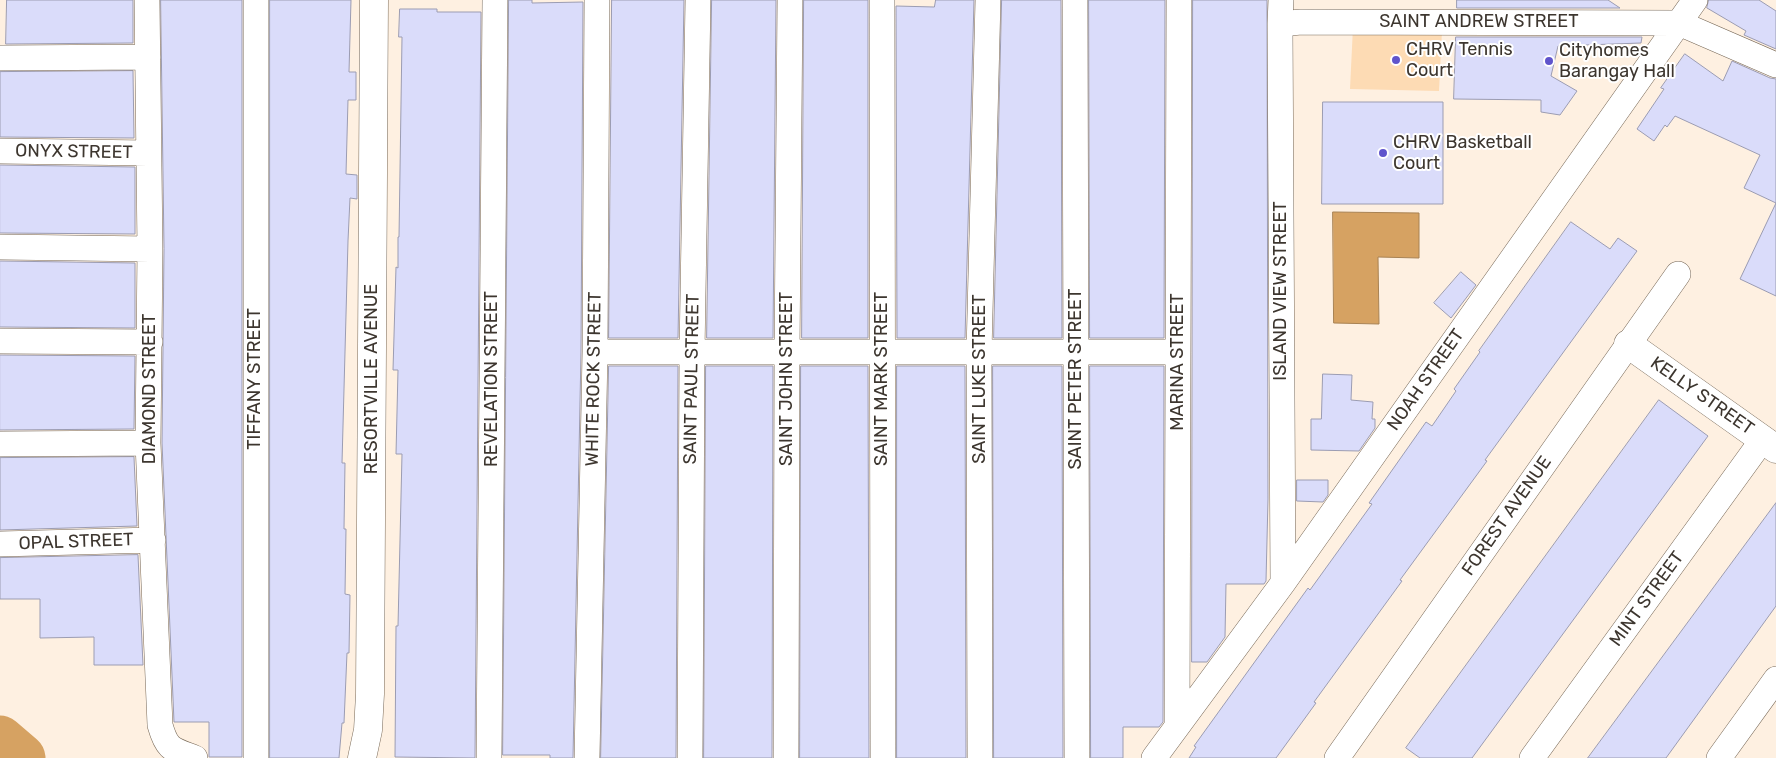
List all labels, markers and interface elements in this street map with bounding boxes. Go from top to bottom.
street label: SAINT ANDREW STREET [1379,11,1579,33]
place label: CHRV Tennis Court [1406,39,1513,82]
place label: Cityhomes Barangay Hall [1559,40,1675,82]
marker: CHRV Tennis Court [1390,54,1402,66]
marker: Cityhomes Barangay Hall [1543,55,1555,67]
place label: CHRV Basketball Court [1393,132,1532,174]
street label: ONYX STREET [15,140,133,164]
marker: CHRV Basketball Court [1377,147,1389,159]
street label: ISLAND VIEW STREET [1270,201,1292,381]
street label: RESORTVILLE AVENUE [361,284,383,474]
street label: SAINT PETER STREET [1065,289,1087,469]
street label: REVELATION STREET [481,291,503,467]
street label: WHITE ROCK STREET [582,292,606,466]
street label: SAINT JOHN STREET [776,292,798,466]
street label: SAINT MARK STREET [871,292,893,466]
street label: MARINA STREET [1167,293,1189,431]
street label: SAINT PAUL STREET [680,294,704,464]
street label: SAINT LUKE STREET [969,294,991,464]
street label: TIFFANY STREET [244,308,266,450]
street label: DIAMOND STREET [139,314,161,464]
street label: NOAH STREET [1383,325,1469,435]
street label: KELLY STREET [1646,352,1758,440]
street label: FOREST AVENUE [1458,452,1556,580]
street label: OPAL STREET [18,529,134,555]
street label: MINT STREET [1605,547,1689,651]

